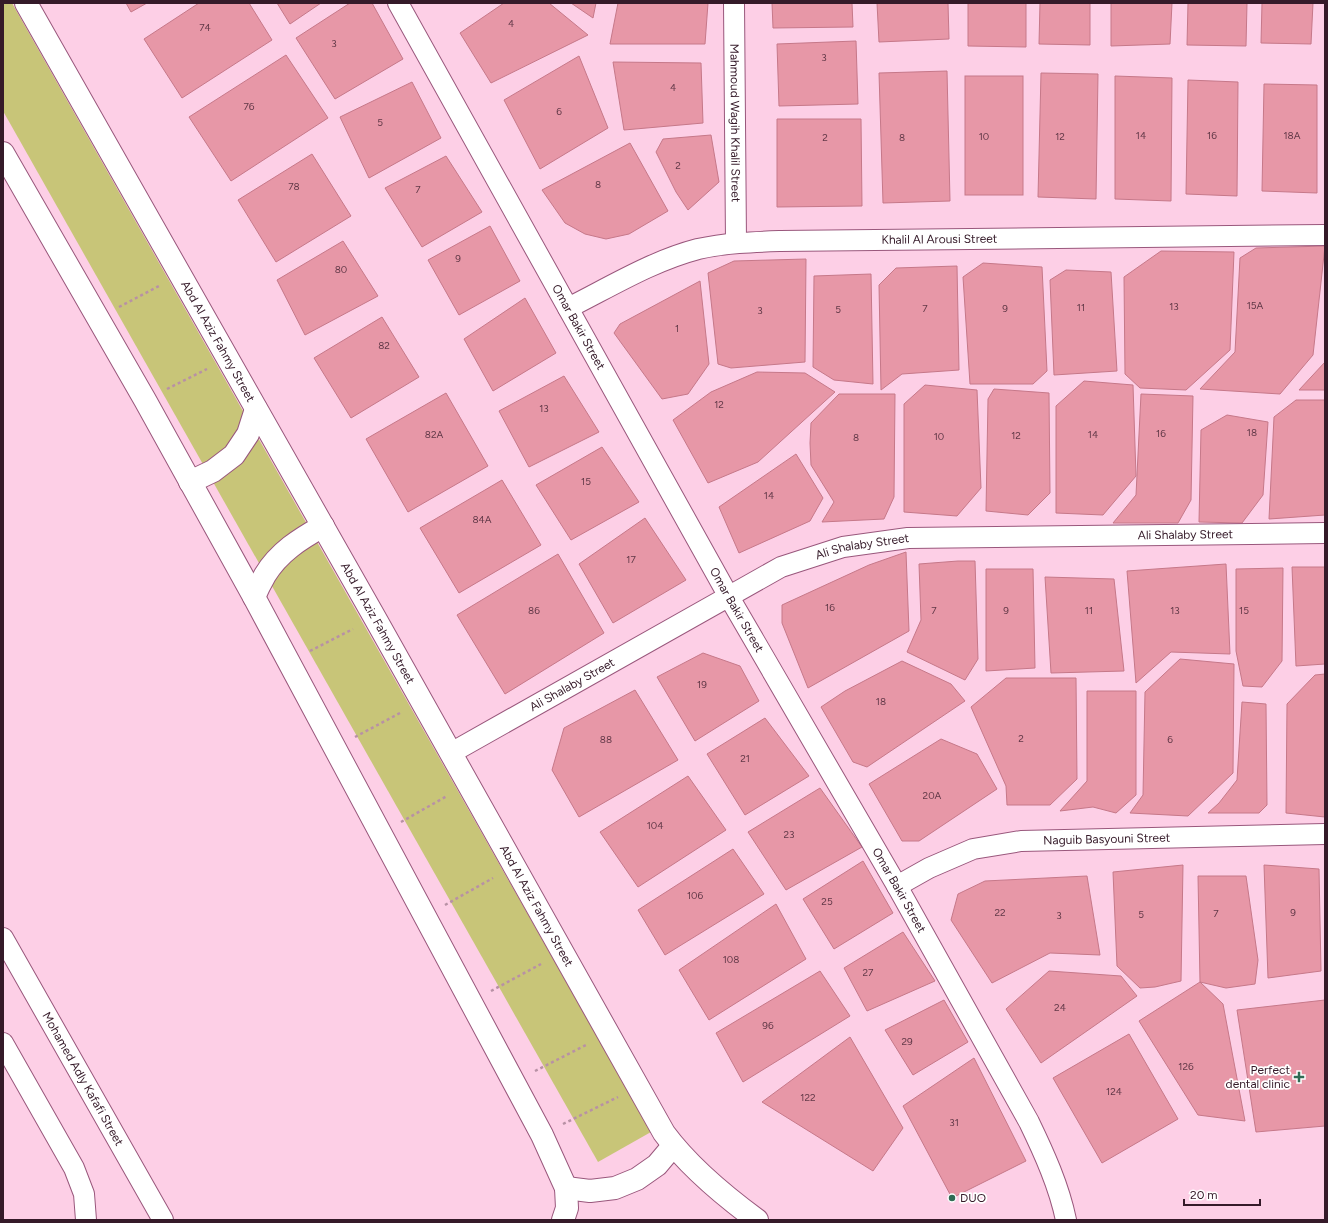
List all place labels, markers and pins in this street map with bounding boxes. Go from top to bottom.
place label: Perfect dental clinic [1226,1063,1291,1091]
marker: Perfect dental clinic [1293,1071,1305,1083]
place label: DUO [960,1191,986,1205]
marker: DUO [947,1193,957,1203]

